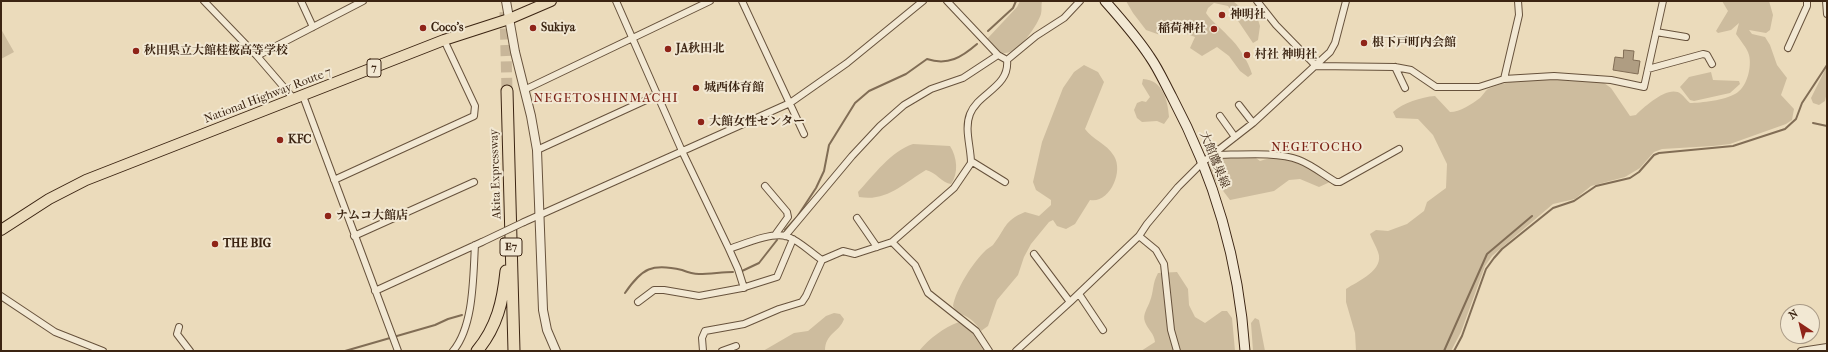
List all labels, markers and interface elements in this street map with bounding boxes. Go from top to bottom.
place label: 神明社 [1230,8,1266,22]
marker: 神明社 [1217,10,1227,20]
place label: Coco's [431,21,463,35]
place label: Sukiya [541,21,575,35]
place label: 稲荷神社 [1158,22,1206,36]
marker: Coco's [418,23,428,33]
marker: Sukiya [528,23,538,33]
marker: 稲荷神社 [1209,24,1219,34]
place label: 根下戸町内会館 [1372,36,1456,50]
marker: 根下戸町内会館 [1359,38,1369,48]
place label: JA秋田北 [676,42,724,56]
place label: 秋田県立大館桂桜高等学校 [144,44,288,58]
marker: JA秋田北 [663,44,673,54]
marker: 秋田県立大館桂桜高等学校 [131,46,141,56]
place label: 村社 神明社 [1255,48,1318,62]
marker: 村社 神明社 [1242,50,1252,60]
road number: 7 [367,59,381,77]
street label: National Highway Route 7 [202,65,334,127]
place label: 城西体育館 [704,81,764,95]
marker: 城西体育館 [691,83,701,93]
district label: NEGETOSHINMACHI [533,91,679,107]
place label: 大館女性センター [709,115,805,129]
marker: 大館女性センター [696,117,706,127]
street label: Akita Expressway [487,129,505,219]
street label: 大館鷹巣線 [1196,129,1232,191]
place label: KFC [288,133,311,147]
marker: KFC [275,135,285,145]
district label: NEGETOCHO [1271,140,1363,156]
place label: ナムコ大館店 [336,209,408,223]
marker: ナムコ大館店 [323,211,333,221]
place label: THE BIG [223,237,271,251]
road number: E7 [500,238,522,256]
marker: THE BIG [210,239,220,249]
north arrow [1780,304,1820,344]
text: N [1786,307,1801,322]

